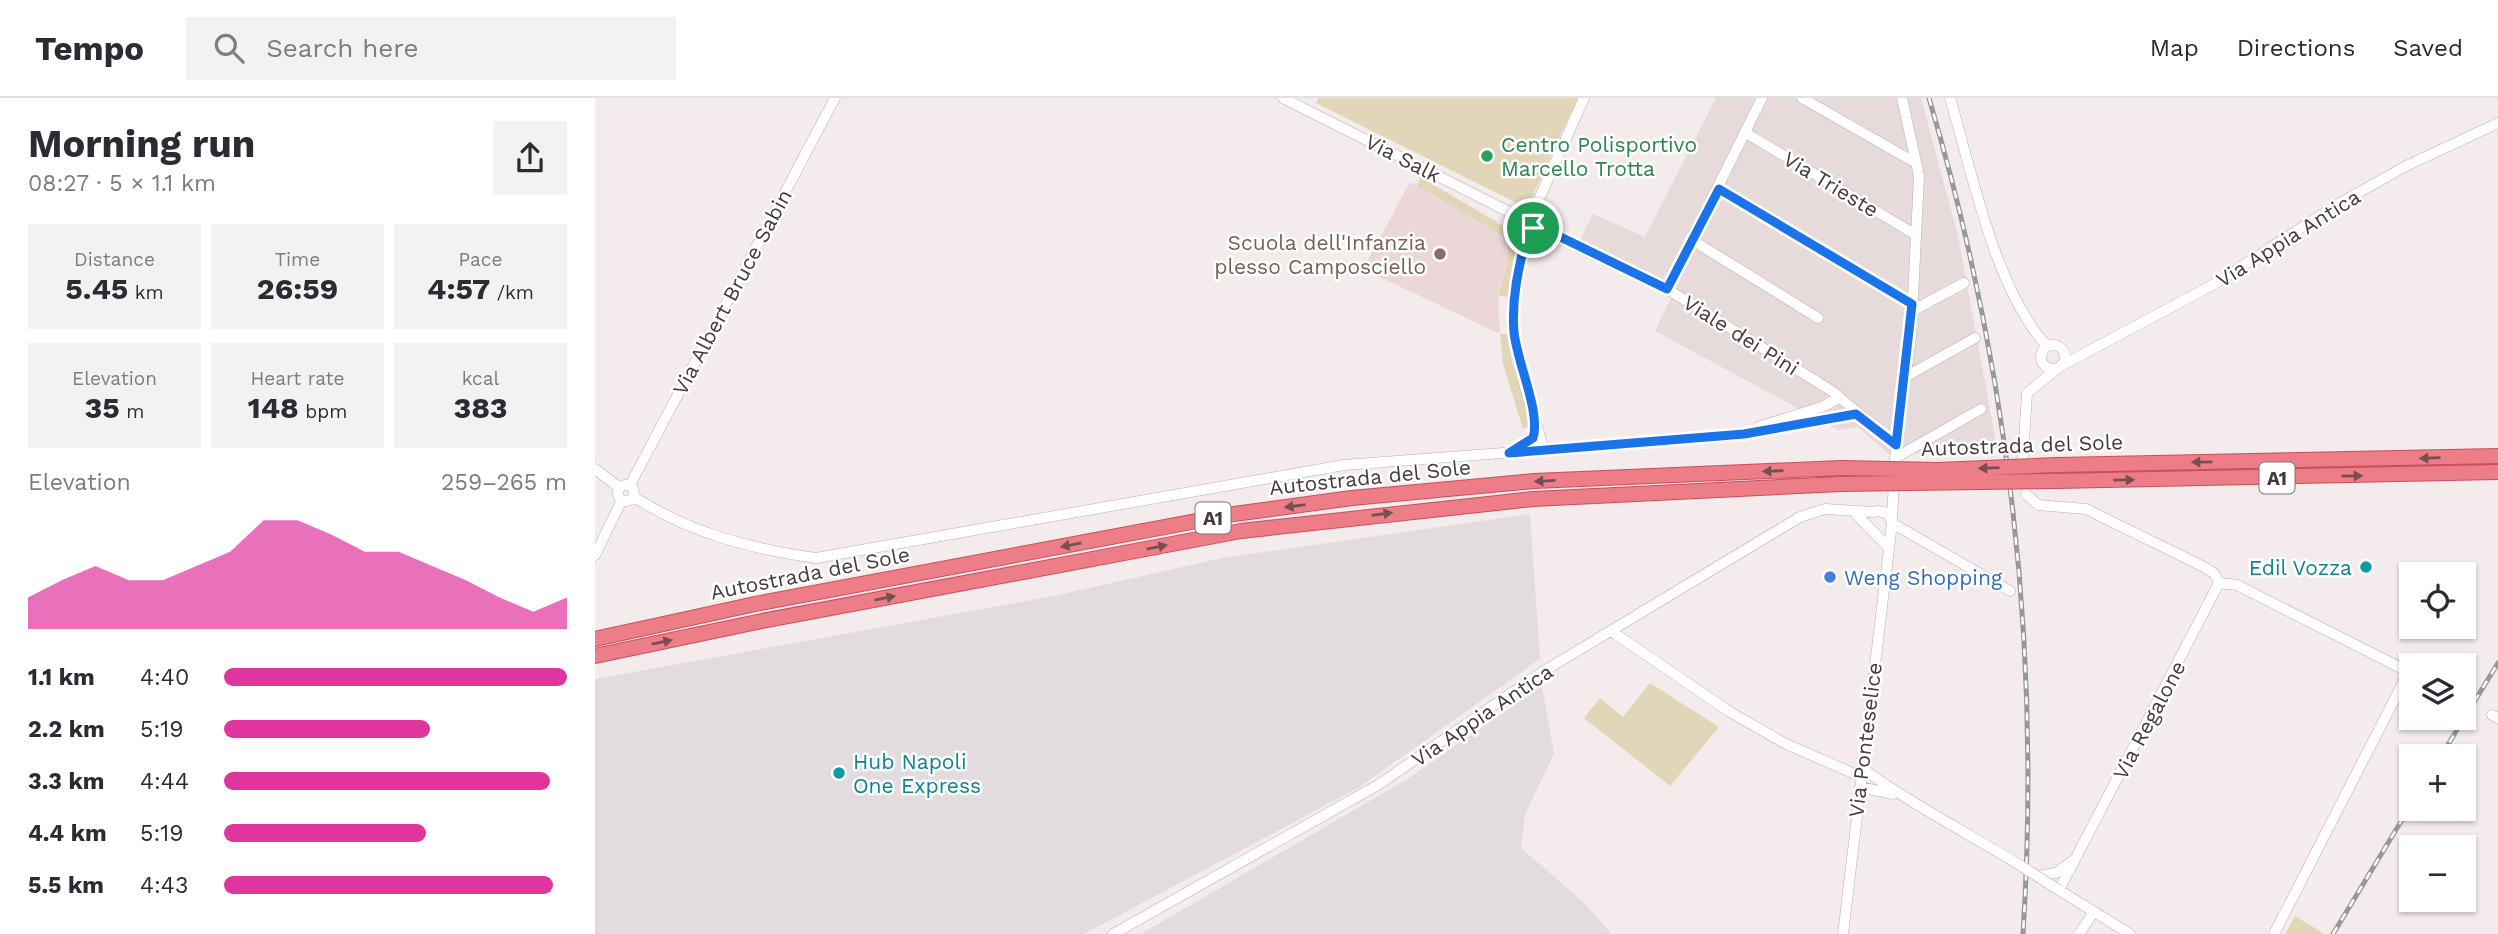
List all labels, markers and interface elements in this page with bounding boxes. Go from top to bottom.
search box [186,17,676,80]
text: Tempo [35,29,144,68]
icon: search [210,29,248,67]
text: Search here [266,33,419,63]
text: Map [2150,34,2199,62]
text: Directions [2237,34,2355,62]
text: Saved [2393,34,2463,62]
button: share [493,121,567,195]
text: Morning run [28,122,255,166]
street label: Via Salk [1361,128,1445,188]
place label: Centro Polisportivo Marcello Trotta [1501,132,1697,181]
street label: Via Trieste [1779,146,1883,222]
marker: Centro Polisportivo Marcello Trotta [1479,148,1495,164]
text: 08:27 · 5 × 1.1 km [28,170,216,197]
street label: Via Appia Antica [2211,184,2365,292]
street label: Via Albert Bruce Sabin [667,185,797,399]
pin [1503,198,1563,258]
icon: arrive [1514,209,1552,247]
place label: Scuola dell'Infanzia plesso Camposciello [1214,230,1426,279]
marker: Scuola dell'Infanzia plesso Camposciello [1432,246,1448,262]
text: Distance [74,248,155,271]
text: Time [275,248,320,271]
text: Pace [459,248,502,271]
text: 5.45 [65,271,128,306]
text: 26:59 [257,271,338,306]
text: 4:57 [427,271,490,306]
text: km [128,281,164,304]
text: /km [490,281,534,304]
street label: Viale dei Pini [1678,289,1804,381]
text: Elevation [72,367,157,390]
text: Heart rate [251,367,344,390]
text: kcal [462,367,499,390]
text: 35 [85,390,120,425]
text: 148 [248,390,299,425]
text: 383 [453,390,508,425]
text: m [120,400,144,423]
text: bpm [299,400,347,423]
street label: Autostrada del Sole [1920,429,2124,461]
one-way arrow [2419,452,2441,463]
street label: Autostrada del Sole [1268,454,1472,500]
one-way arrow [2191,456,2213,468]
one-way arrow [1978,462,2000,473]
road number: A1 [2259,462,2295,494]
one-way arrow [1761,465,1783,476]
text: Elevation [28,469,131,496]
text: 259–265 m [441,469,567,496]
one-way arrow [2341,470,2363,482]
one-way arrow [1534,475,1556,486]
one-way arrow [2114,475,2136,486]
one-way arrow [1283,500,1305,511]
road number: A1 [1195,502,1231,534]
one-way arrow [1371,509,1393,520]
one-way arrow [1060,539,1082,550]
street label: Autostrada del Sole [708,541,912,605]
one-way arrow [1146,541,1168,552]
place label: Edil Vozza [2249,555,2352,580]
marker: Edil Vozza [2358,559,2374,575]
map controls [2399,562,2476,912]
button: locate [2399,562,2476,639]
place label: Weng Shopping [1844,565,2003,590]
marker: Weng Shopping [1822,569,1838,585]
one-way arrow [874,592,896,603]
one-way arrow [651,637,673,648]
button: layers [2399,653,2476,730]
street label: Via Regalone [2107,656,2191,784]
street label: Via Appia Antica [1407,658,1558,772]
street label: Via Ponteselice [1843,661,1887,819]
text: 1.1 km [28,664,95,691]
text: 4:40 [140,664,189,691]
text: 2.2 km [28,716,105,743]
text: 5:19 [140,716,183,743]
button: + [2399,744,2476,821]
place label: Hub Napoli One Express [853,749,981,798]
marker: Hub Napoli One Express [831,765,847,781]
text: 3.3 km [28,768,104,795]
text: 4:44 [140,768,189,795]
text: 4.4 km [28,820,107,847]
text: 5:19 [140,820,183,847]
button: − [2399,835,2476,912]
text: 5.5 km [28,872,104,899]
text: 4:43 [140,872,188,899]

